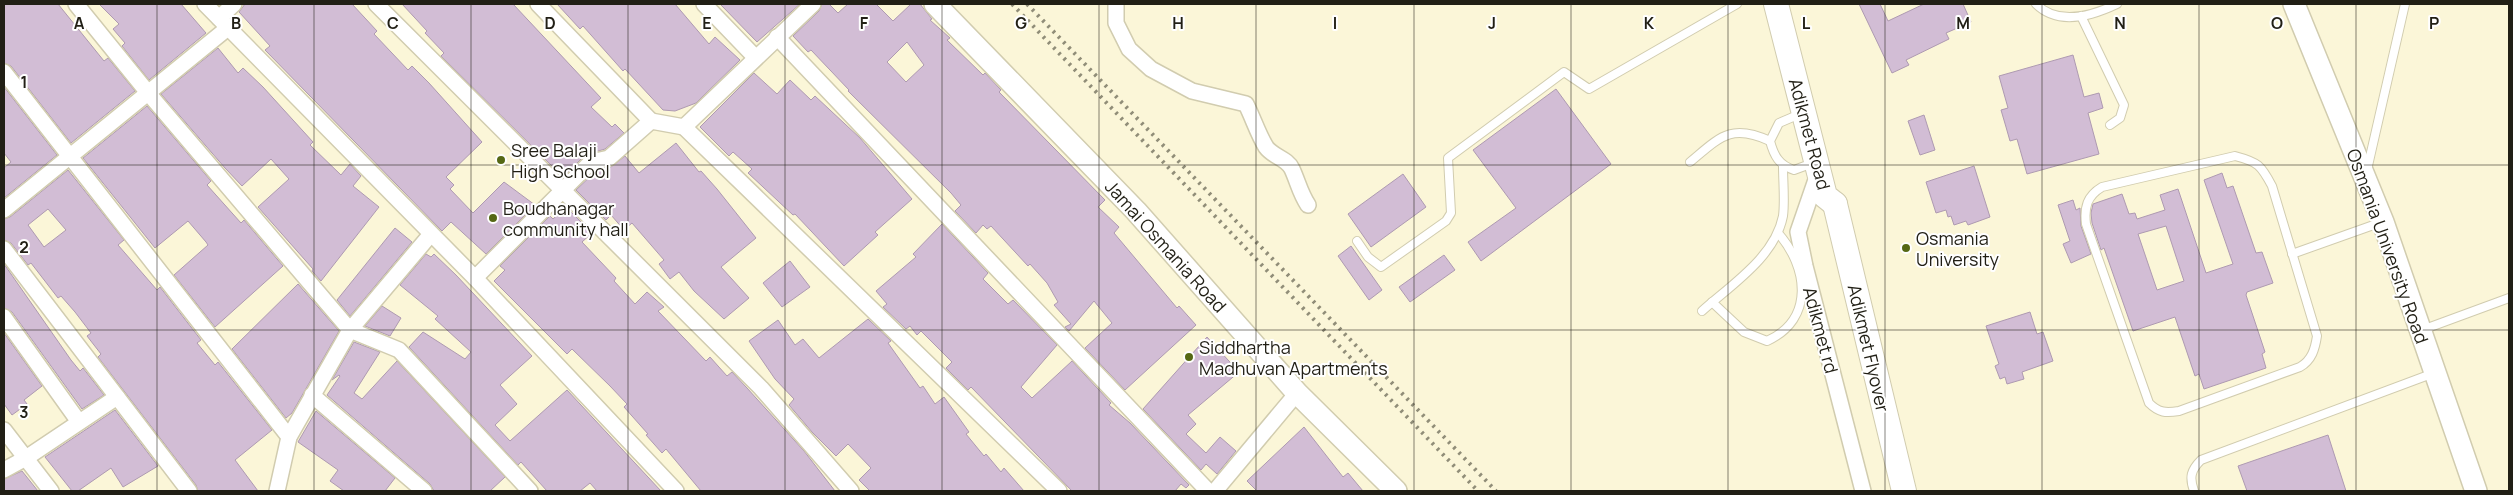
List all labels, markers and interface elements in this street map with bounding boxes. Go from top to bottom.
text: A [74,12,85,34]
text: B [231,12,241,34]
text: C [387,12,399,34]
text: D [544,12,556,34]
text: E [702,12,712,34]
text: F [860,12,869,34]
text: G [1015,12,1027,34]
text: H [1172,12,1184,34]
text: I [1333,12,1337,34]
text: J [1488,12,1496,34]
text: K [1644,12,1655,34]
text: L [1802,12,1811,34]
text: M [1956,12,1970,34]
text: N [2114,12,2126,34]
text: O [2271,12,2283,34]
text: P [2429,12,2439,34]
text: 1 [20,71,28,93]
street label: Adikmet Road [1784,76,1836,192]
place label: Sree Balaji High School [511,138,610,183]
street label: Osmania University Road [2342,145,2434,347]
marker: Sree Balaji High School [495,154,507,166]
street label: Jamai Osmania Road [1100,175,1232,317]
place label: Boudhanagar community hall [503,196,629,241]
marker: Boudhanagar community hall [487,212,499,224]
place label: Osmania University [1916,226,2000,271]
text: 2 [19,236,29,258]
marker: Osmania University [1900,242,1912,254]
street label: Adikmet Flyover [1843,282,1895,415]
street label: Adikmet rd [1798,284,1844,376]
place label: Siddhartha Madhuvan Apartments [1199,335,1388,380]
marker: Siddhartha Madhuvan Apartments [1183,351,1195,363]
text: 3 [19,401,29,423]

